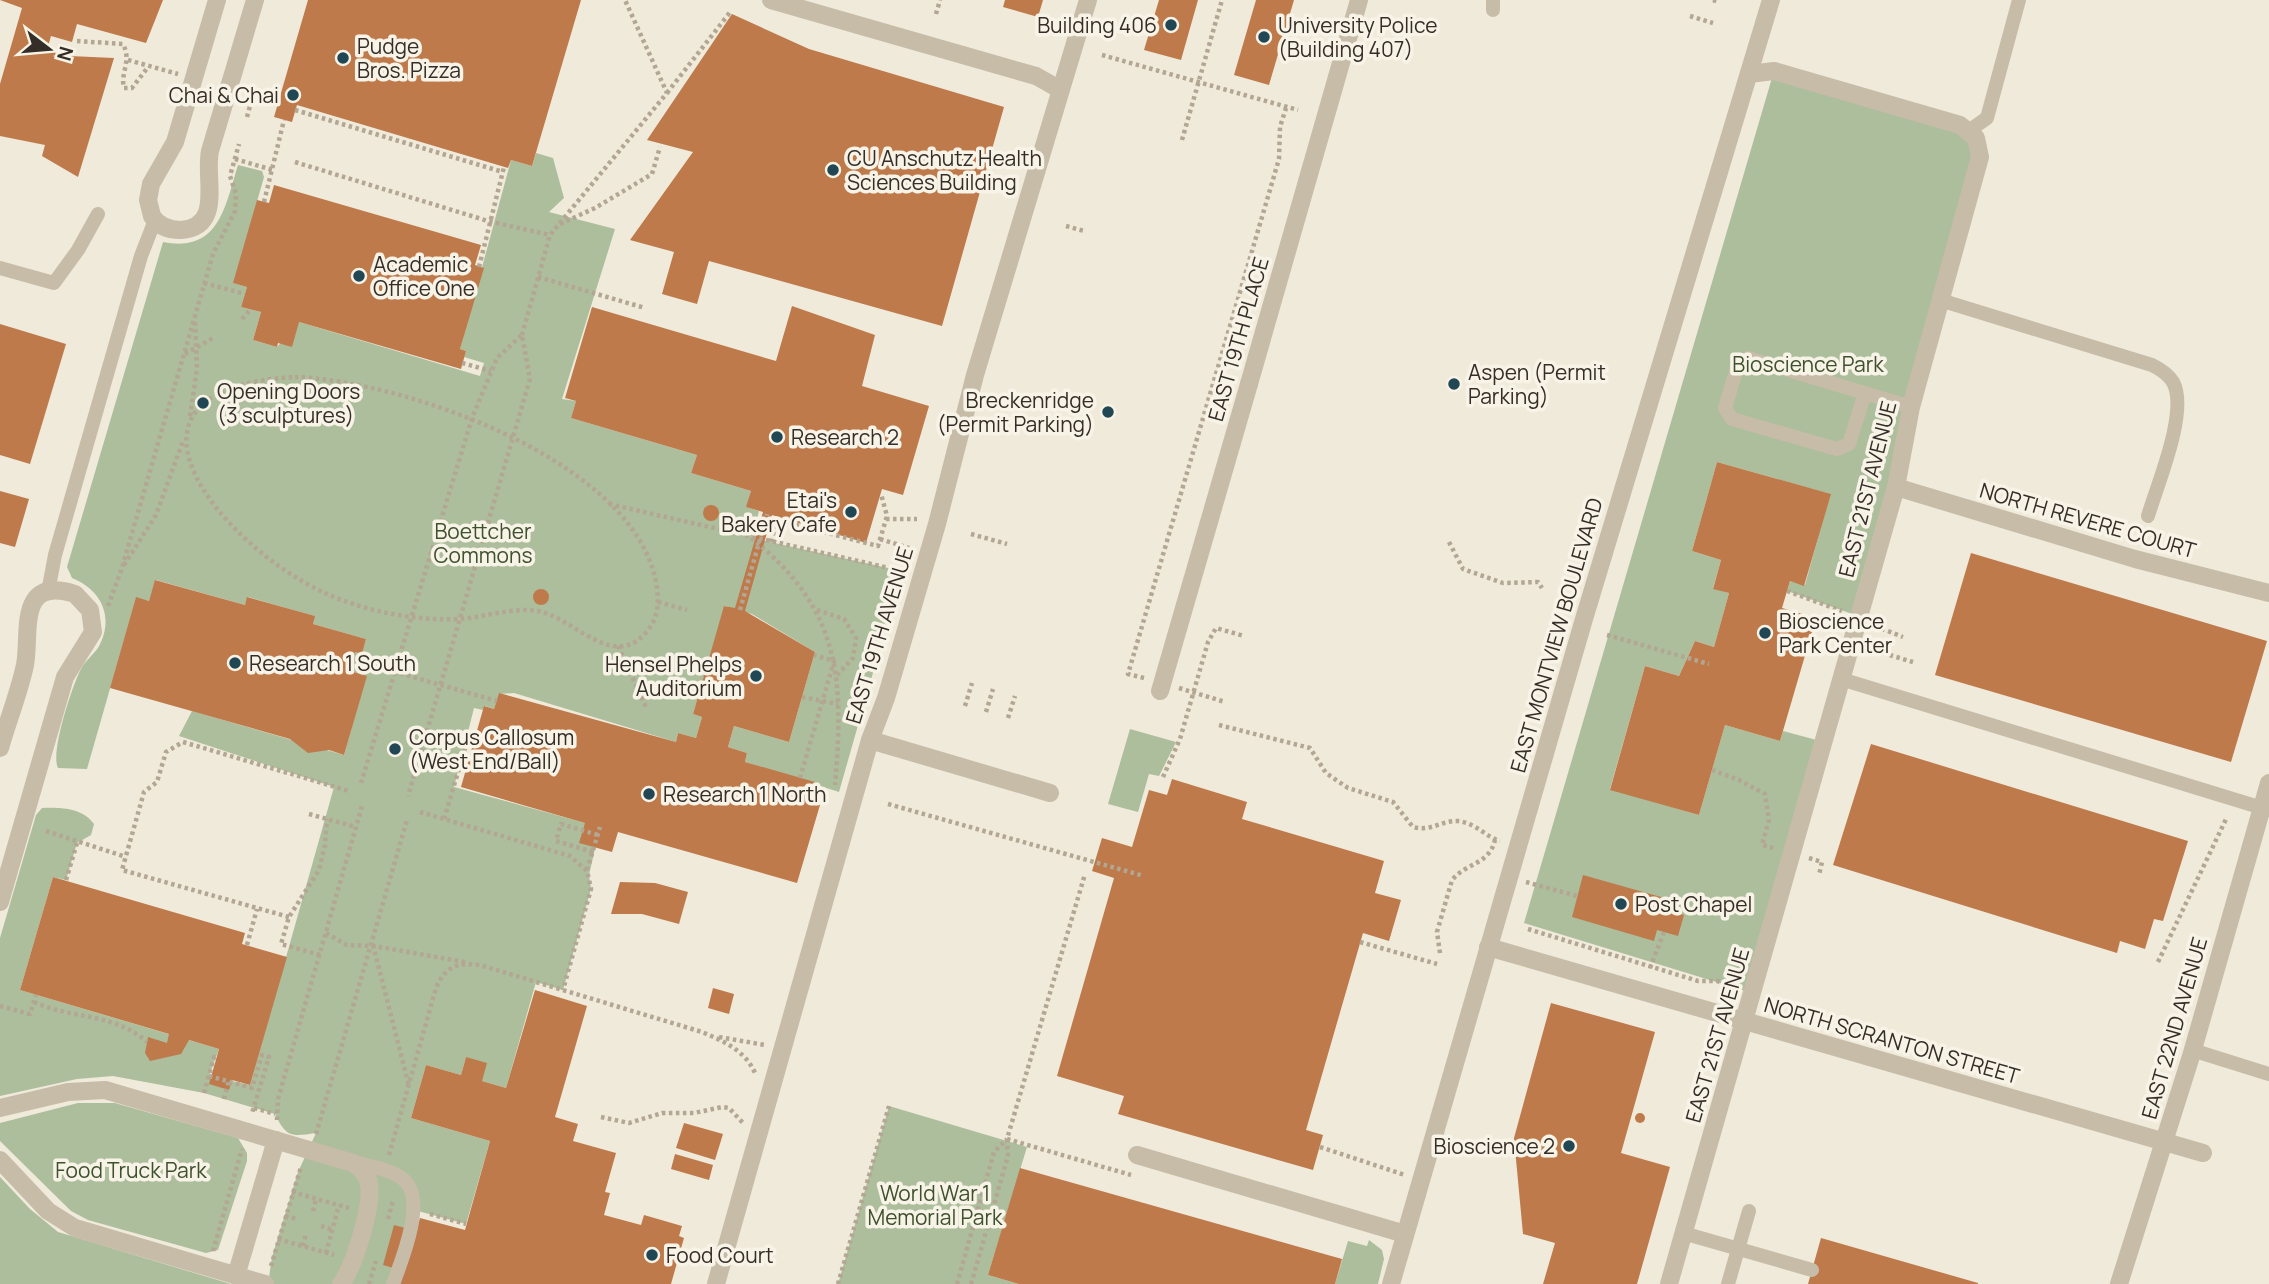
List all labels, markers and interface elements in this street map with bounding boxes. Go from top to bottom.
place label: Building 406 [1037,11,1157,39]
place label: University Police (Building 407) [1278,11,1438,63]
north arrow [14,14,84,84]
marker: Building 406 [1163,17,1179,33]
marker: University Police (Building 407) [1256,29,1272,45]
place label: Pudge Bros. Pizza [357,32,461,84]
text: N [51,44,80,64]
marker: Pudge Bros. Pizza [335,50,351,66]
place label: Chai & Chai [169,81,279,109]
marker: Chai & Chai [285,87,301,103]
place label: CU Anschutz Health Sciences Building [847,144,1042,196]
marker: CU Anschutz Health Sciences Building [825,162,841,178]
place label: Academic Office One [373,250,475,302]
street label: EAST 19TH PLACE [1201,254,1275,424]
marker: Academic Office One [351,268,367,284]
park label: Bioscience Park [1732,350,1884,378]
place label: Aspen (Permit Parking) [1468,358,1606,410]
marker: Aspen (Permit Parking) [1446,376,1462,392]
place label: Opening Doors (3 sculptures) [217,377,360,429]
place label: Breckenridge (Permit Parking) [937,386,1094,438]
marker: Opening Doors (3 sculptures) [195,395,211,411]
street label: EAST 21ST AVENUE [1832,398,1902,580]
marker: Breckenridge (Permit Parking) [1100,404,1116,420]
place label: Research 2 [791,423,899,451]
marker: Research 2 [769,429,785,445]
street label: NORTH REVERE COURT [1977,476,2200,564]
place label: Etai's Bakery Cafe [721,486,837,538]
street label: EAST MONTVIEW BOULEVARD [1503,494,1609,776]
marker: Etai's Bakery Cafe [843,504,859,520]
park label: Boettcher Commons [434,517,532,569]
street label: EAST 19TH AVENUE [839,543,919,727]
place label: Bioscience Park Center [1779,607,1893,659]
marker: Bioscience Park Center [1757,625,1773,641]
place label: Research 1 South [249,649,416,677]
place label: Hensel Phelps Auditorium [605,650,742,702]
marker: Research 1 South [227,655,243,671]
marker: Hensel Phelps Auditorium [748,668,764,684]
place label: Corpus Callosum (West End/Ball) [409,723,574,775]
marker: Corpus Callosum (West End/Ball) [387,741,403,757]
place label: Research 1 North [663,780,827,808]
marker: Research 1 North [641,786,657,802]
place label: Post Chapel [1635,890,1752,918]
marker: Post Chapel [1613,896,1629,912]
street label: EAST 22ND AVENUE [2135,934,2213,1122]
street label: EAST 21ST AVENUE [1679,944,1755,1126]
street label: NORTH SCRANTON STREET [1761,990,2023,1090]
place label: Bioscience 2 [1434,1132,1555,1160]
marker: Bioscience 2 [1561,1138,1577,1154]
park label: Food Truck Park [55,1156,207,1184]
park label: World War 1 Memorial Park [868,1179,1003,1231]
place label: Food Court [666,1241,774,1269]
marker: Food Court [644,1247,660,1263]

